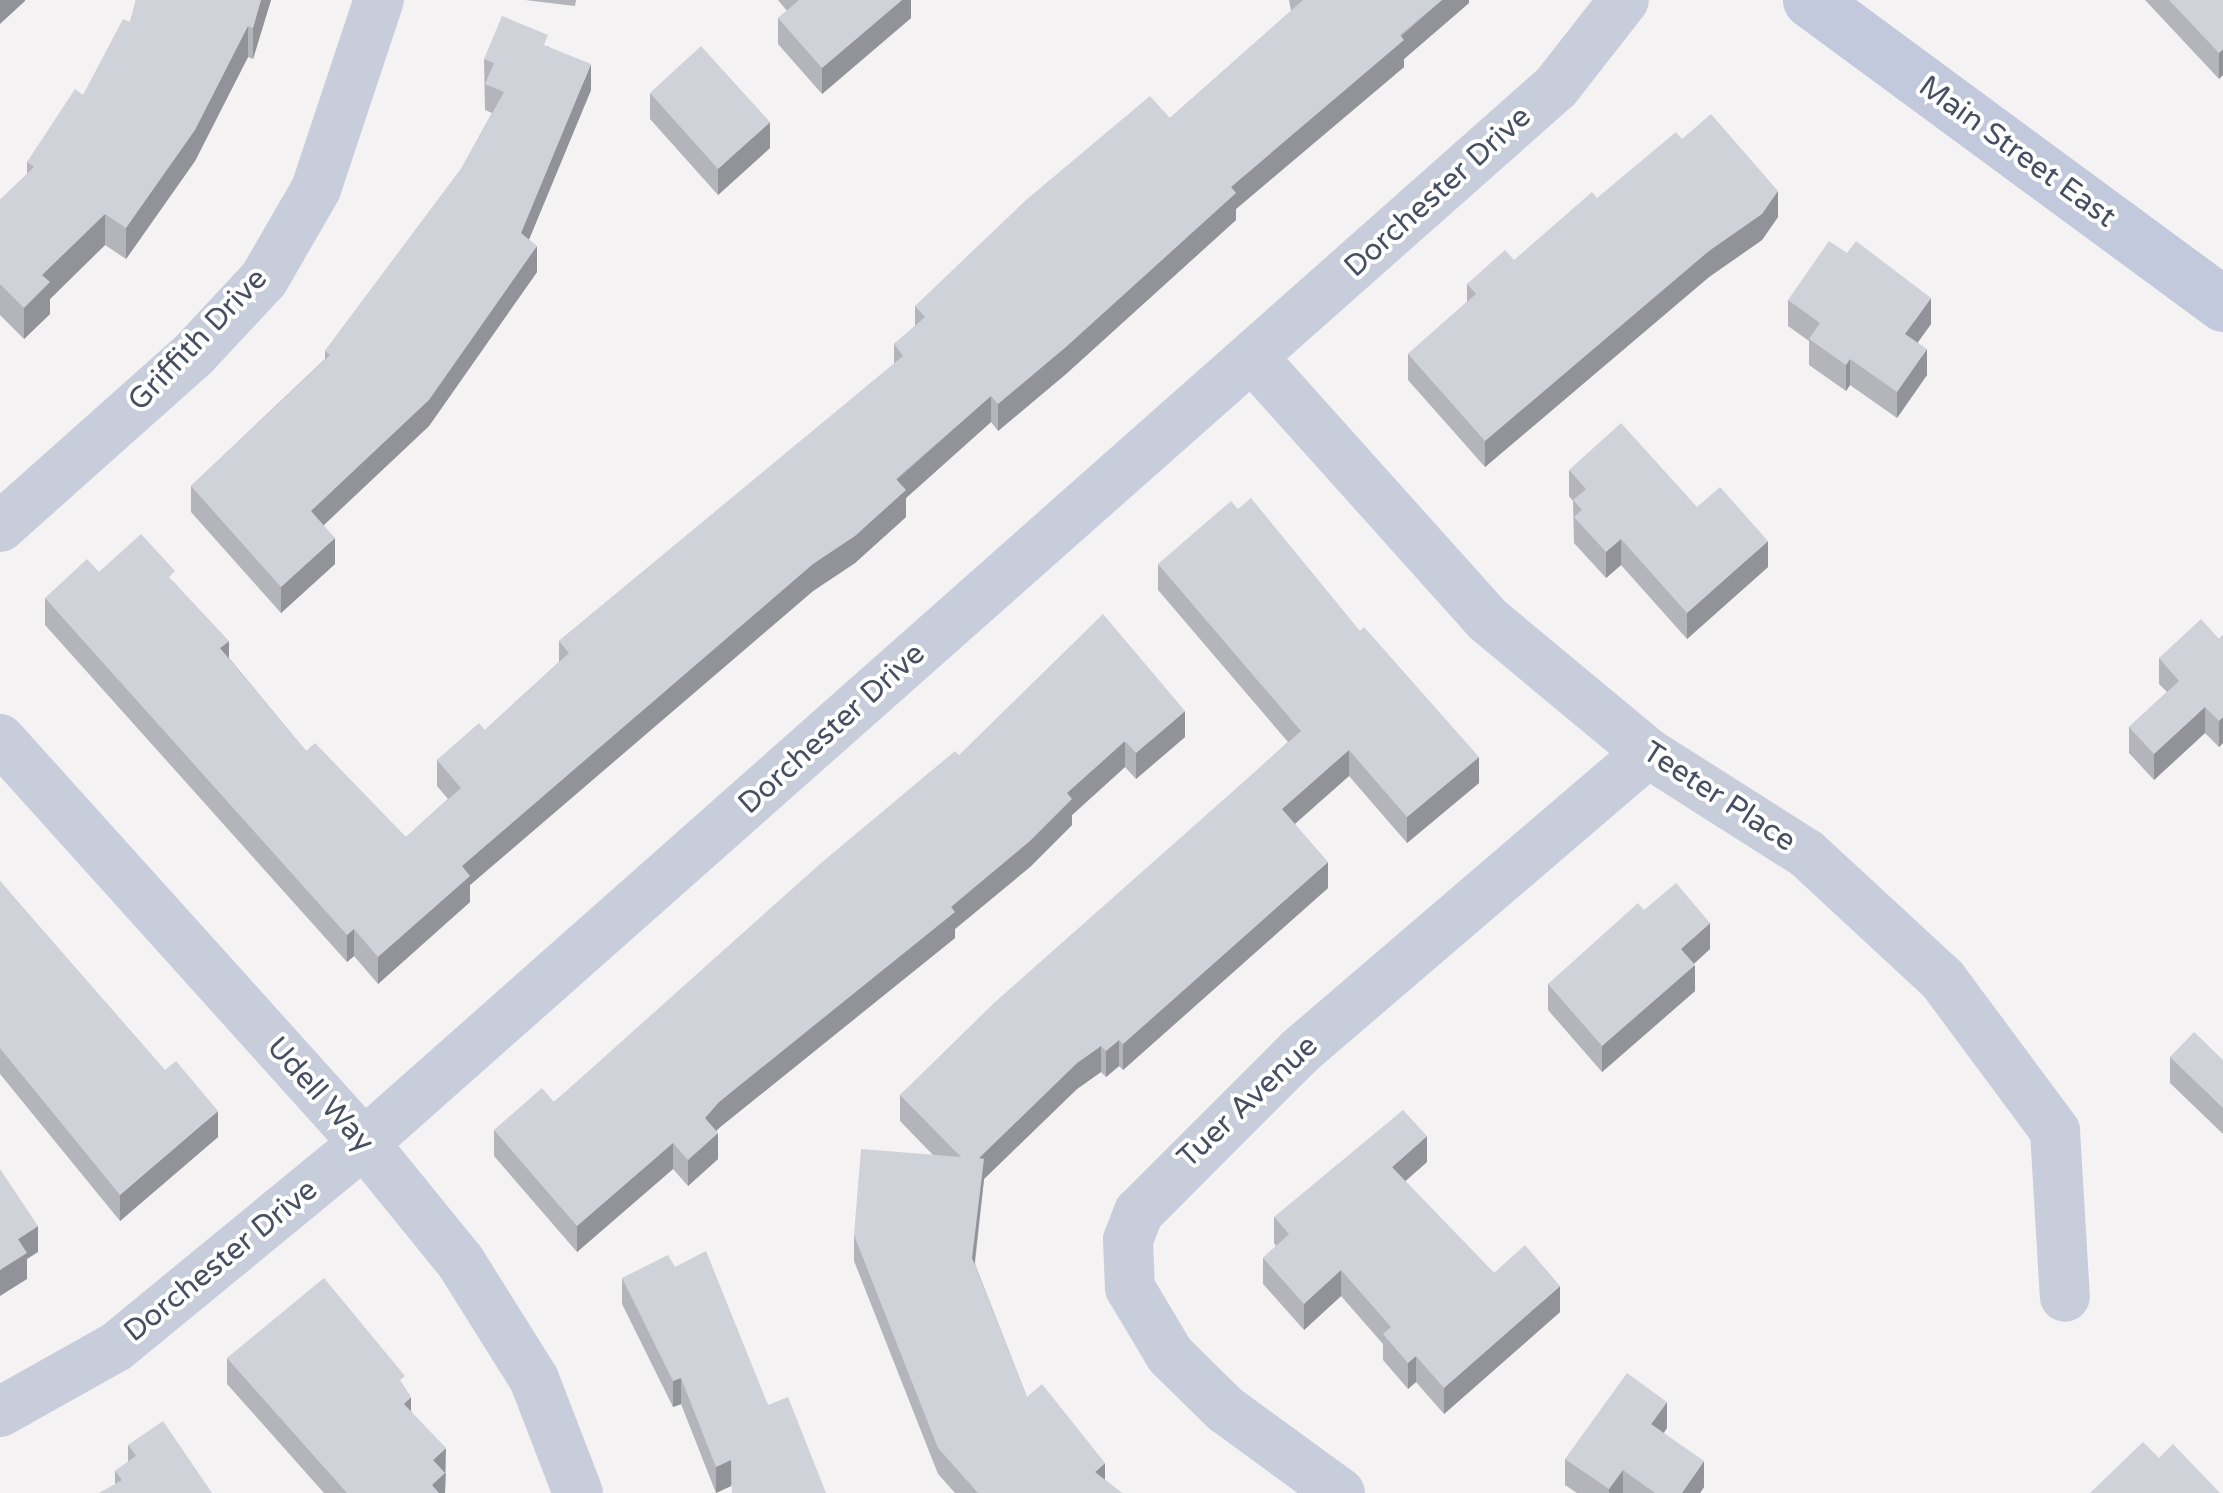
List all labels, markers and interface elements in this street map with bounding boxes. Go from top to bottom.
street label: Main Street East [1912,69,2122,235]
street label: Dorchester Drive [1337,99,1539,285]
street label: Griffith Drive [121,261,275,419]
street label: Dorchester Drive [731,636,933,822]
street label: Teeter Place [1636,734,1802,860]
street label: Tuer Avenue [1170,1028,1326,1176]
street label: Udell Way [259,1030,381,1160]
street label: Dorchester Drive [117,1172,325,1350]

